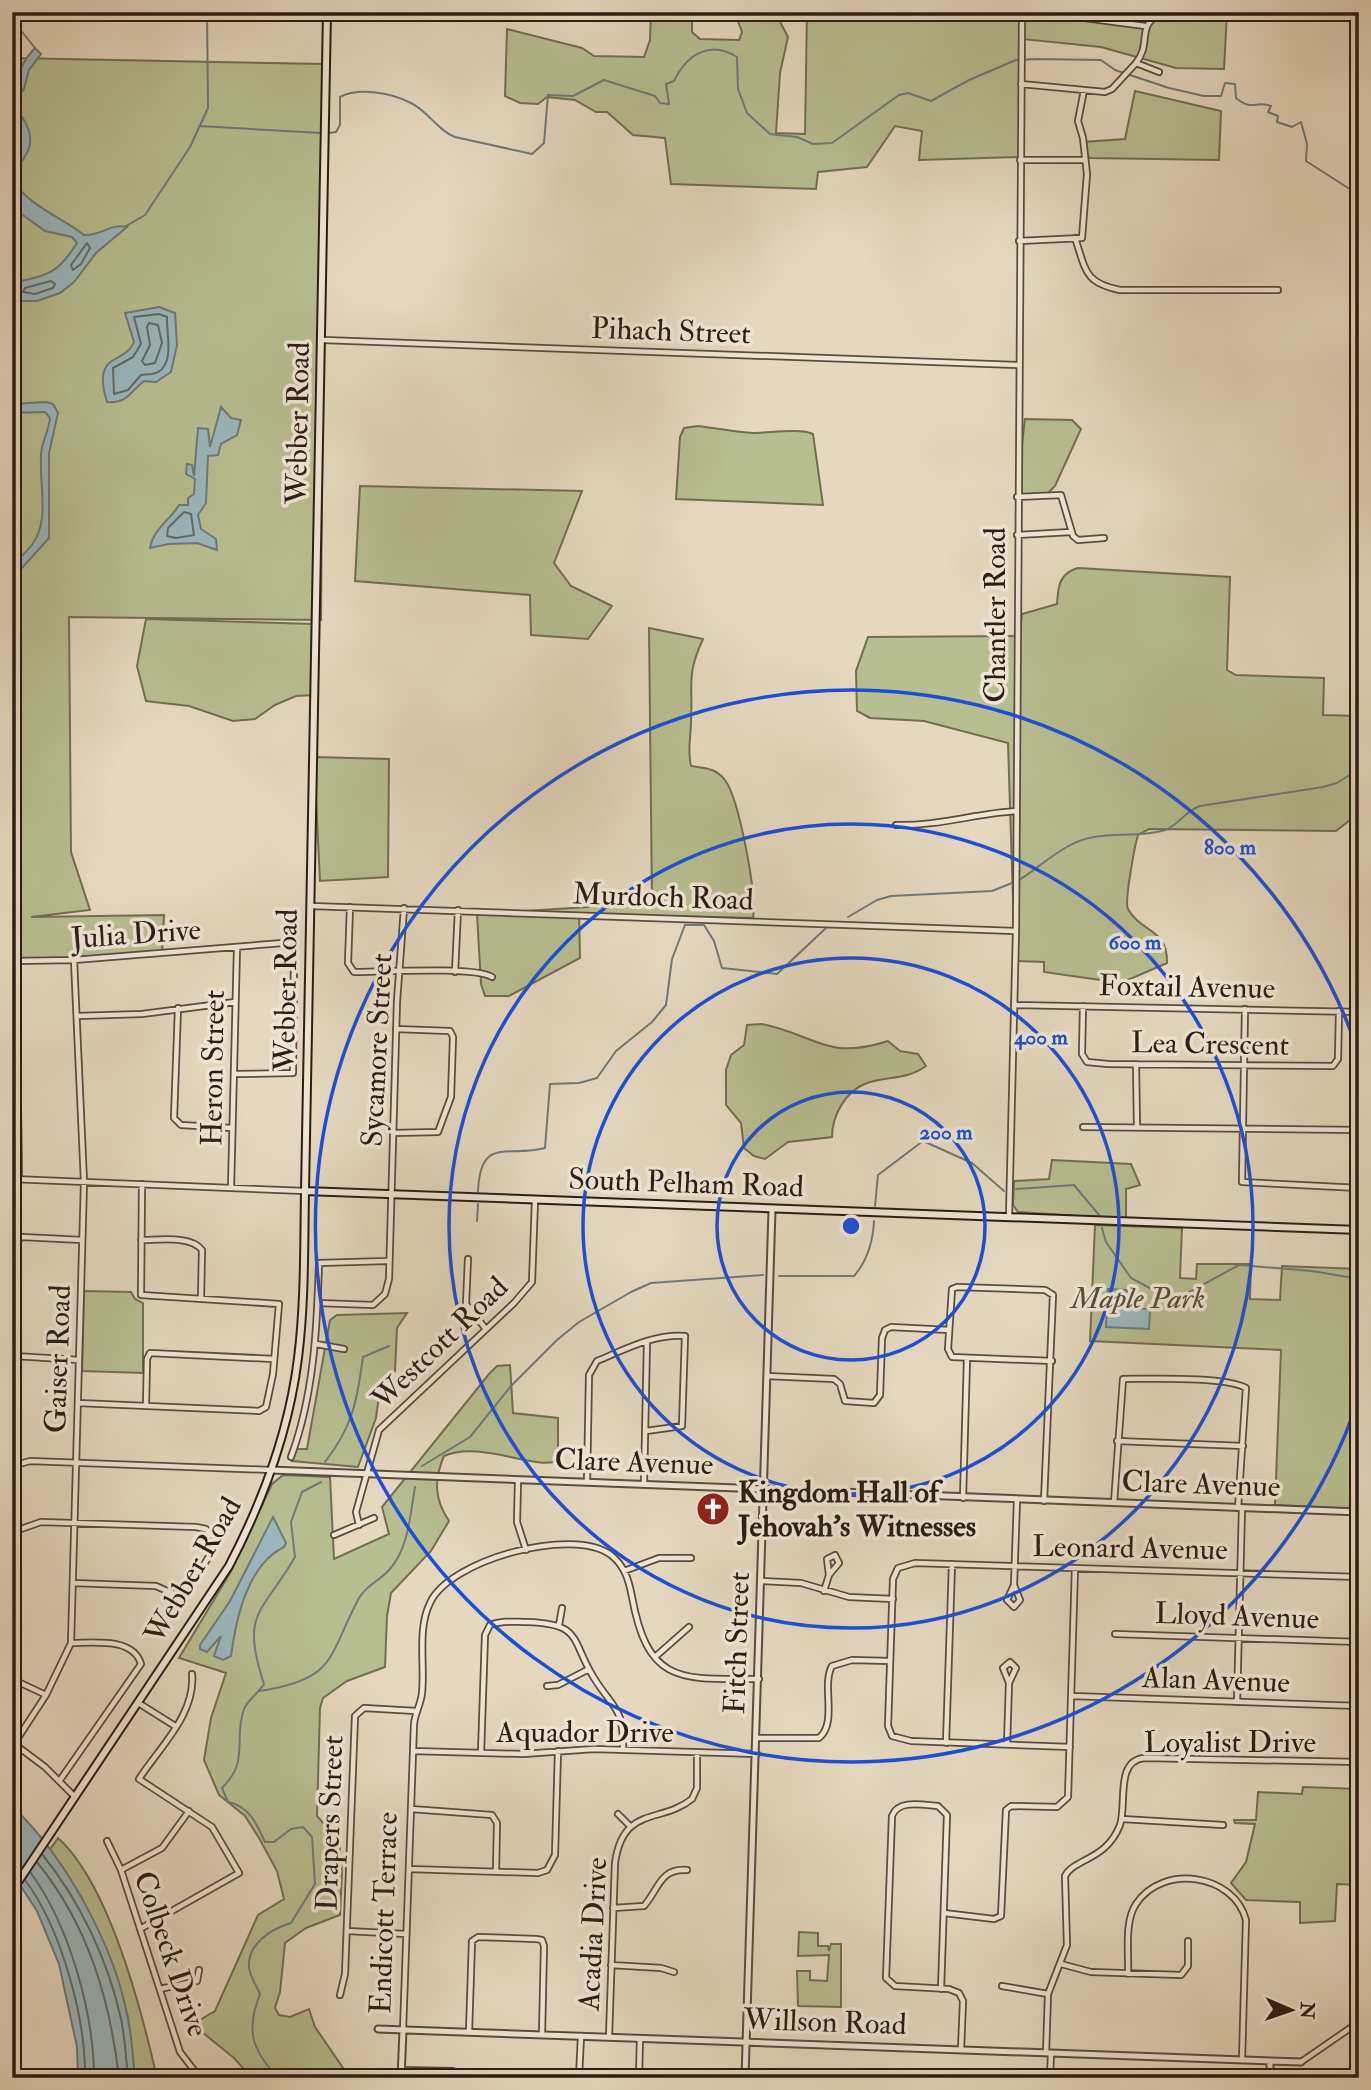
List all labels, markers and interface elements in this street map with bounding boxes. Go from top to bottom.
street label: Pihach Street [590,310,752,352]
street label: Webber Road [278,341,318,506]
street label: Chantler Road [977,527,1014,703]
text: 800 m [1204,834,1257,861]
street label: Murdoch Road [572,875,754,919]
street label: Webber Road [266,908,306,1073]
street label: Julia Drive [69,911,202,957]
text: 600 m [1109,929,1162,956]
street label: Sycamore Street [353,952,401,1148]
street label: Foxtail Avenue [1098,967,1276,1007]
street label: Heron Street [193,989,233,1147]
text: 400 m [1013,1024,1068,1051]
street label: Lea Crescent [1131,1024,1290,1064]
text: 200 m [920,1119,973,1146]
street label: South Pelham Road [568,1160,805,1206]
centre of rings [839,1214,863,1238]
street label: Westcott Road [363,1269,516,1418]
park label: Maple Park [1069,1280,1205,1317]
street label: Gaiser Road [37,1284,79,1434]
street label: Clare Avenue [554,1441,714,1483]
street label: Clare Avenue [1121,1463,1281,1505]
place label: Kingdom Hall of Jehovah's Witnesses [736,1474,976,1545]
street label: Webber Road [136,1490,250,1651]
church icon: Kingdom Hall of Jehovah's Witnesses [694,1490,732,1528]
street label: Leonard Avenue [1032,1528,1228,1568]
street label: Fitch Street [716,1571,758,1715]
street label: Lloyd Avenue [1154,1595,1320,1637]
street label: Alan Avenue [1141,1659,1290,1701]
street label: Aquador Drive [495,1714,674,1751]
street label: Loyalist Drive [1144,1724,1316,1761]
street label: Drapers Street [308,1734,352,1911]
street label: Endicott Terrace [362,1811,406,2015]
street label: Acadia Drive [570,1856,615,2013]
street label: Colbeck Drive [125,1866,217,2042]
north arrow [1256,1974,1326,2044]
street label: Willson Road [742,2001,907,2043]
text: N [1295,2001,1319,2020]

